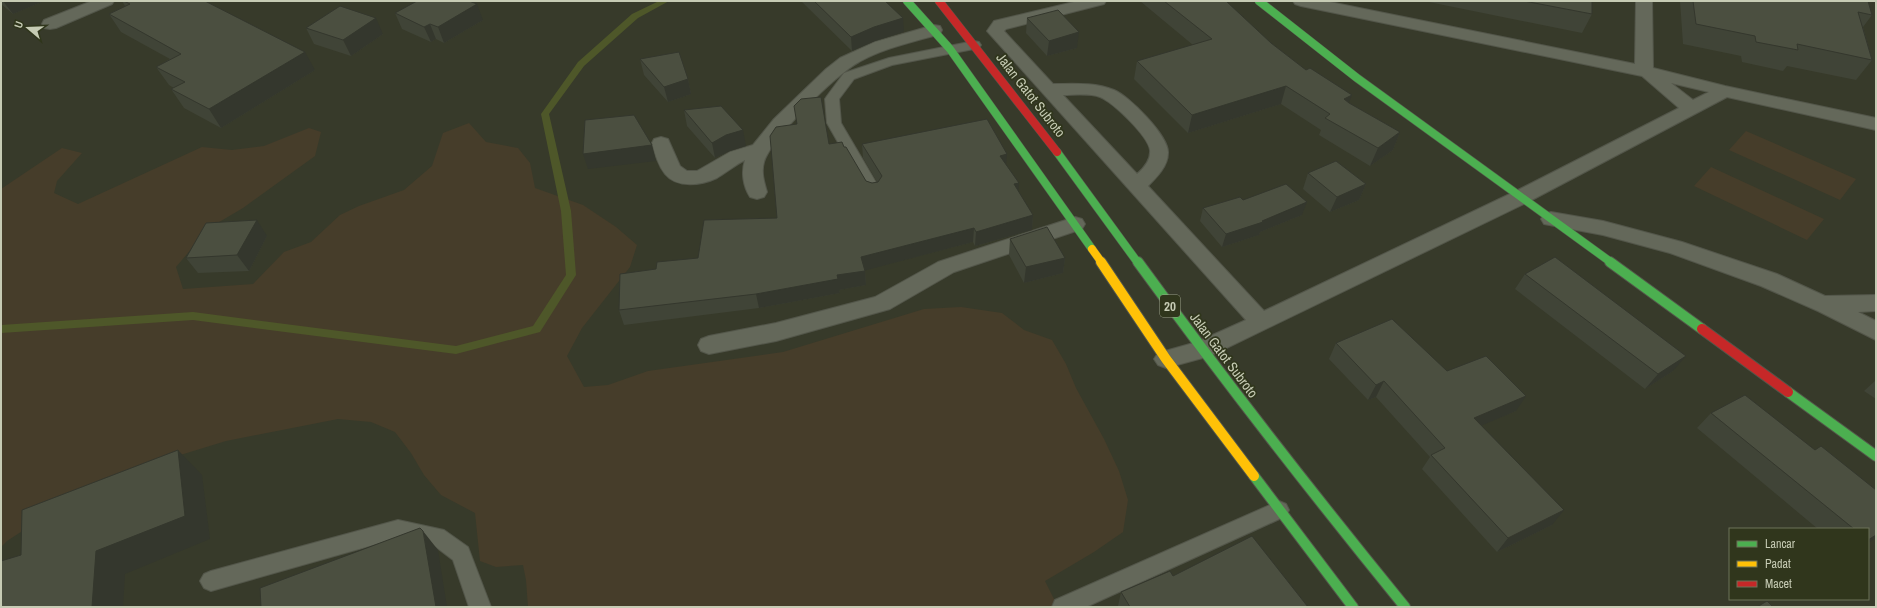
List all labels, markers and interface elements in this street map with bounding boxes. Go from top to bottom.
north arrow [8,8,48,48]
text: U [11,19,26,30]
street label: Jalan Gatot Subroto [992,49,1070,141]
road number: 20 [1160,295,1180,317]
street label: Jalan Gatot Subroto [1186,309,1262,401]
legend [1729,528,1869,600]
text: Lancar [1765,536,1796,552]
text: Padat [1765,556,1791,572]
text: Macet [1765,576,1792,592]

